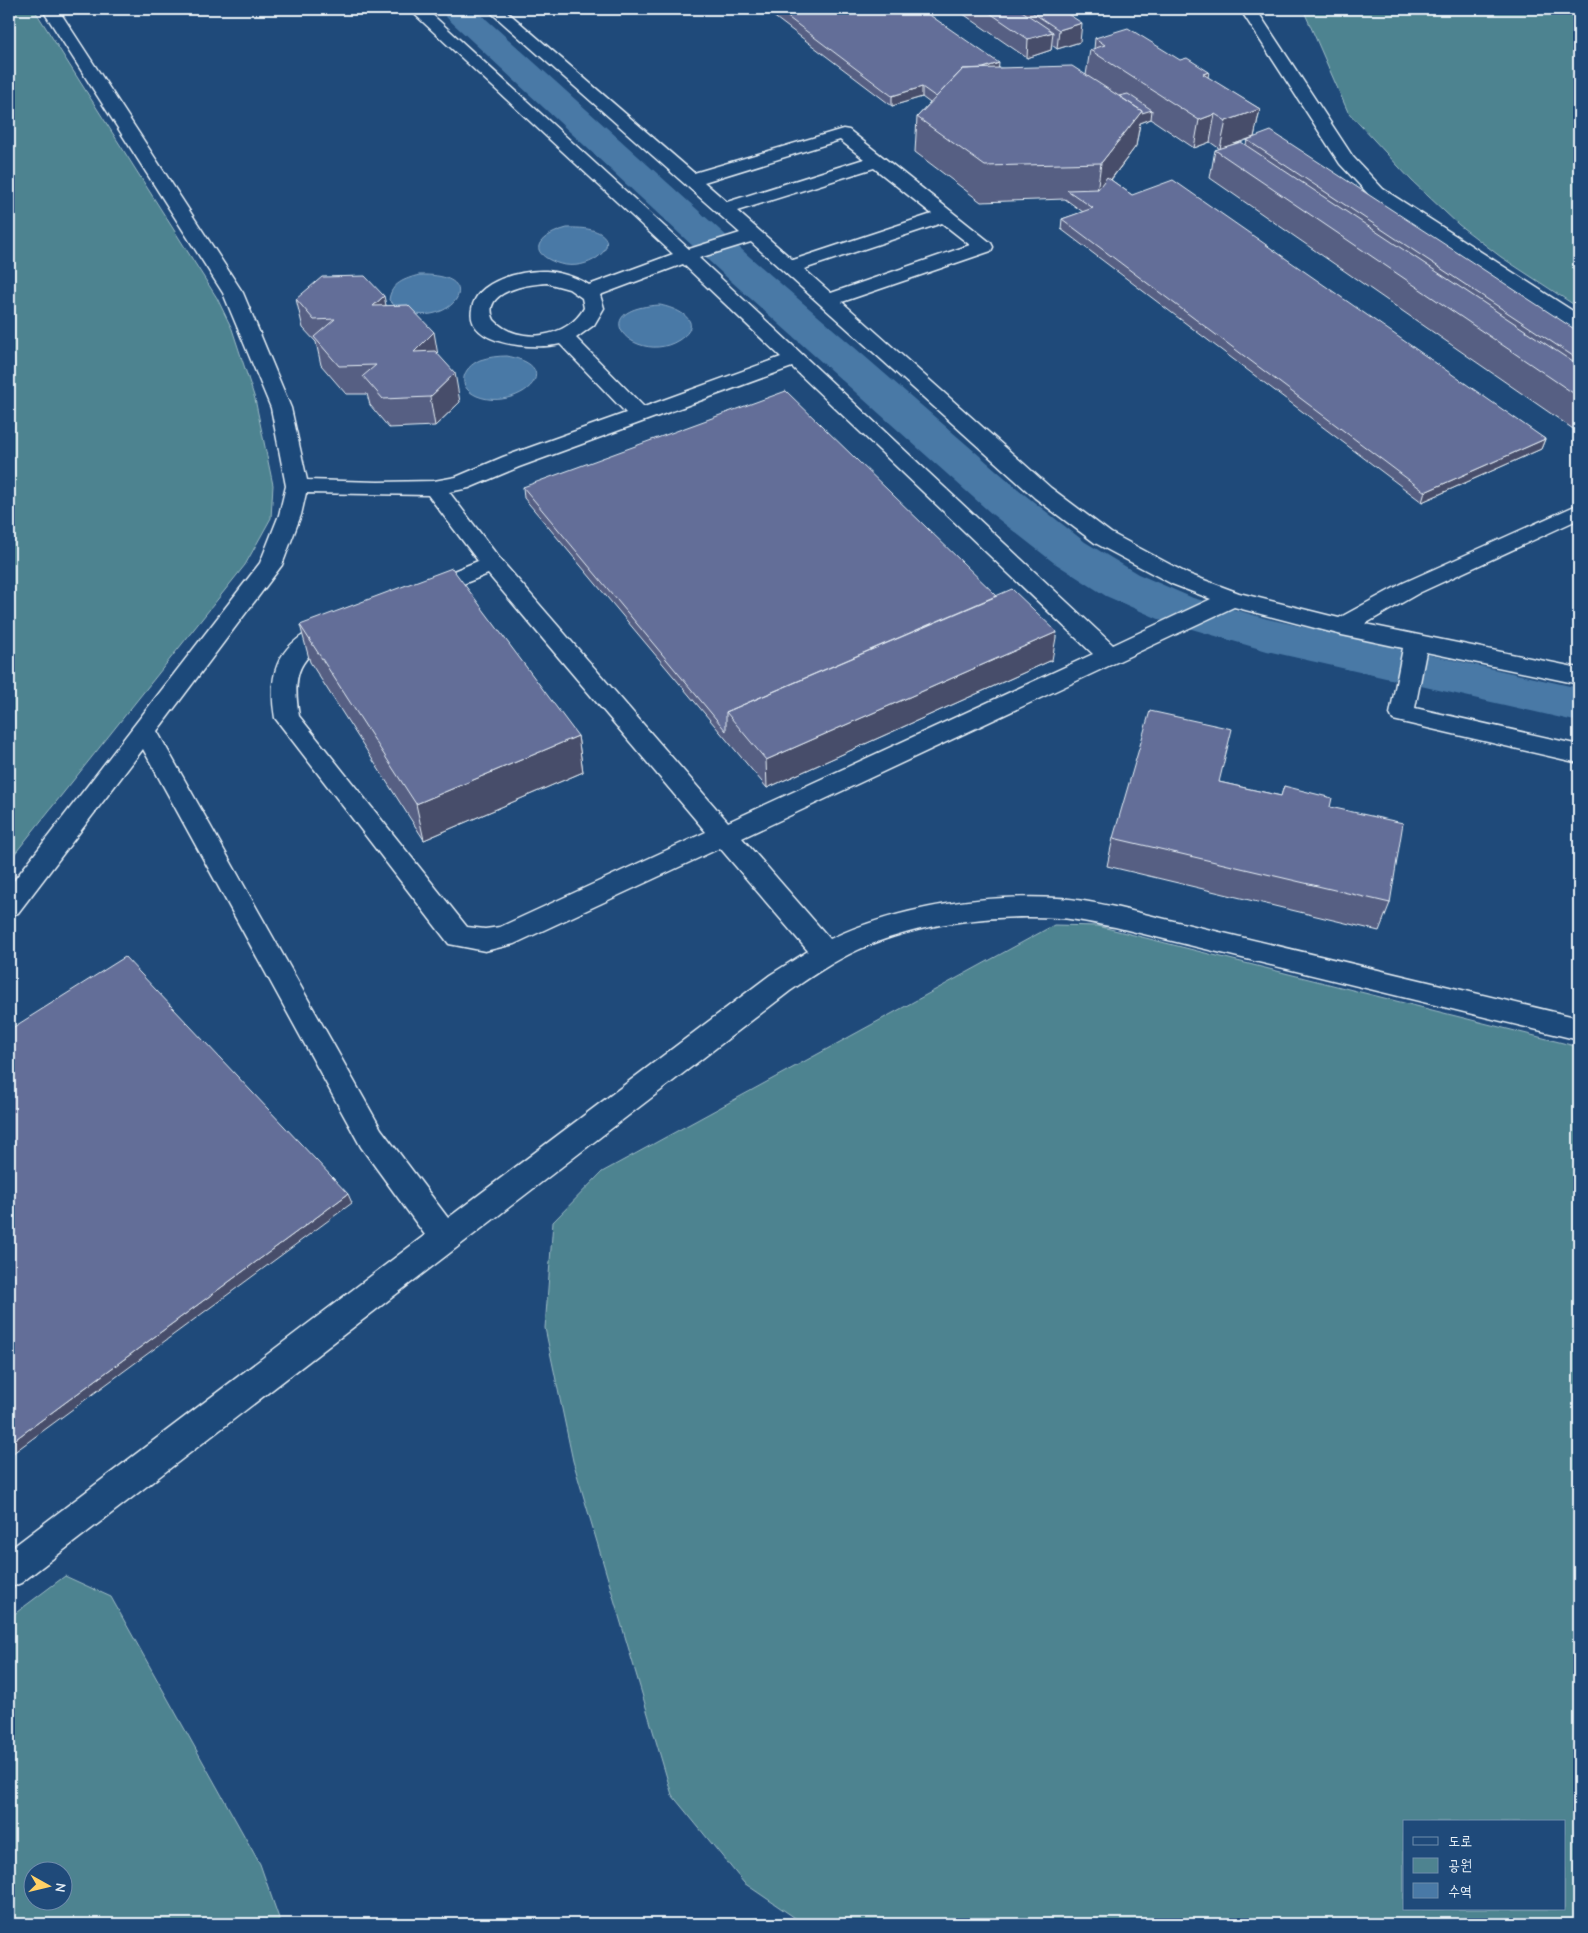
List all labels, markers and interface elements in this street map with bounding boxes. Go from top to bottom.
legend [1403,1820,1566,1910]
text: 도로 [1448,1832,1472,1850]
text: 공원 [1448,1856,1472,1874]
north arrow [22,1860,72,1910]
text: N [51,1882,69,1893]
text: 수역 [1448,1882,1472,1900]

